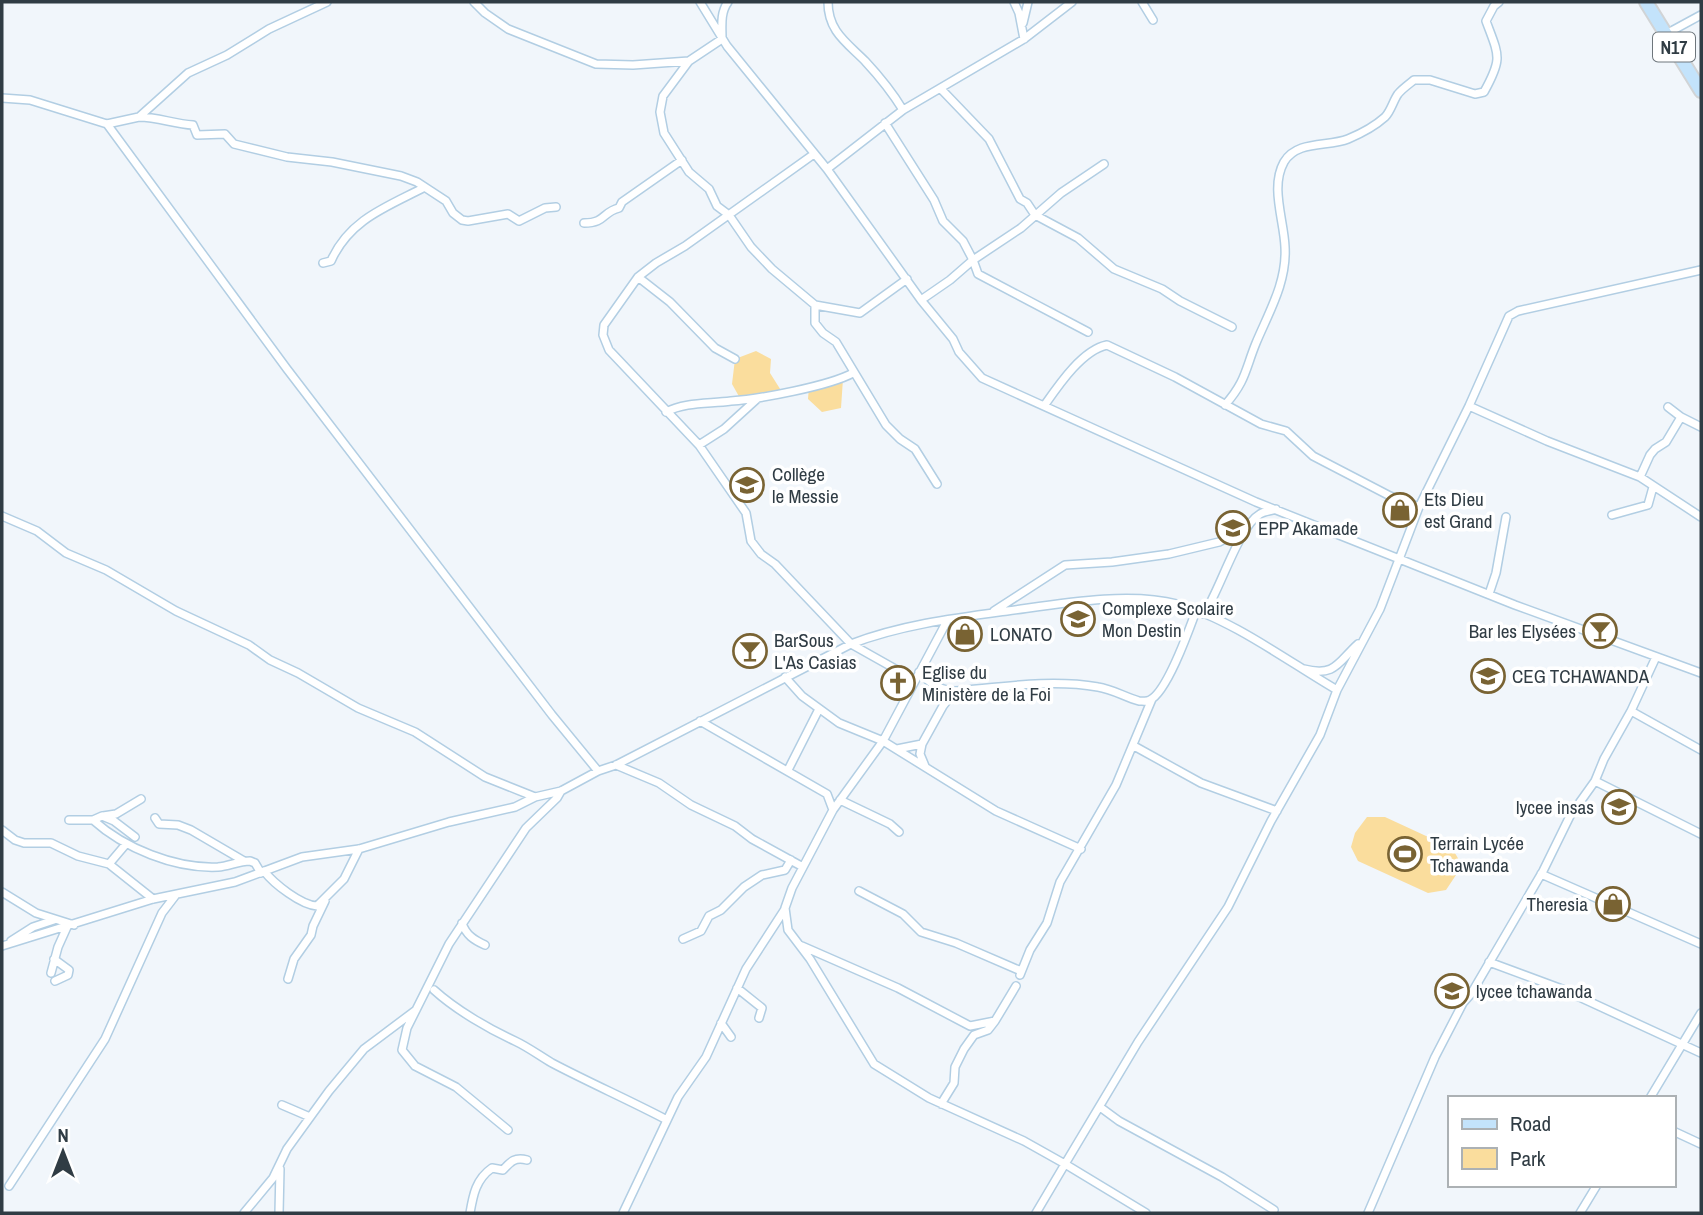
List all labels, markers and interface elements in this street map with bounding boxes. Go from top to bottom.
road number: N17 [1653,32,1695,62]
place label: Collège le Messie [772,461,839,509]
school or university icon: Collège le Messie [728,466,766,504]
place label: Ets Dieu est Grand [1424,486,1492,534]
shop icon: Ets Dieu est Grand [1381,491,1419,529]
school or university icon: EPP Akamade [1214,509,1252,547]
place label: EPP Akamade [1258,515,1358,541]
place label: Complexe Scolaire Mon Destin [1102,595,1234,643]
school or university icon: Complexe Scolaire Mon Destin [1059,600,1097,638]
bar icon: Bar les Elysées [1581,612,1619,650]
shop icon: LONATO [946,615,984,653]
place label: Bar les Elysées [1469,618,1576,644]
place label: LONATO [990,621,1053,647]
place label: BarSous L'As Casias [774,627,857,675]
bar icon: BarSous L'As Casias [731,632,769,670]
school or university icon: CEG TCHAWANDA [1469,657,1507,695]
place label: Eglise du Ministère de la Foi [922,659,1051,707]
place label: CEG TCHAWANDA [1512,663,1650,689]
church icon: Eglise du Ministère de la Foi [879,664,917,702]
school or university icon: lycee insas [1600,788,1638,826]
place label: lycee insas [1516,794,1594,820]
place label: Terrain Lycée Tchawanda [1430,830,1524,878]
sports icon: Terrain Lycée Tchawanda [1386,835,1424,873]
shop icon: Theresia [1594,885,1632,923]
place label: Theresia [1527,891,1588,917]
school or university icon: lycee tchawanda [1433,972,1471,1010]
place label: lycee tchawanda [1476,978,1592,1004]
legend [1448,1096,1675,1187]
text: Road [1510,1109,1551,1138]
north arrow [28,1117,98,1187]
text: N [57,1122,69,1148]
text: Park [1510,1144,1546,1173]

